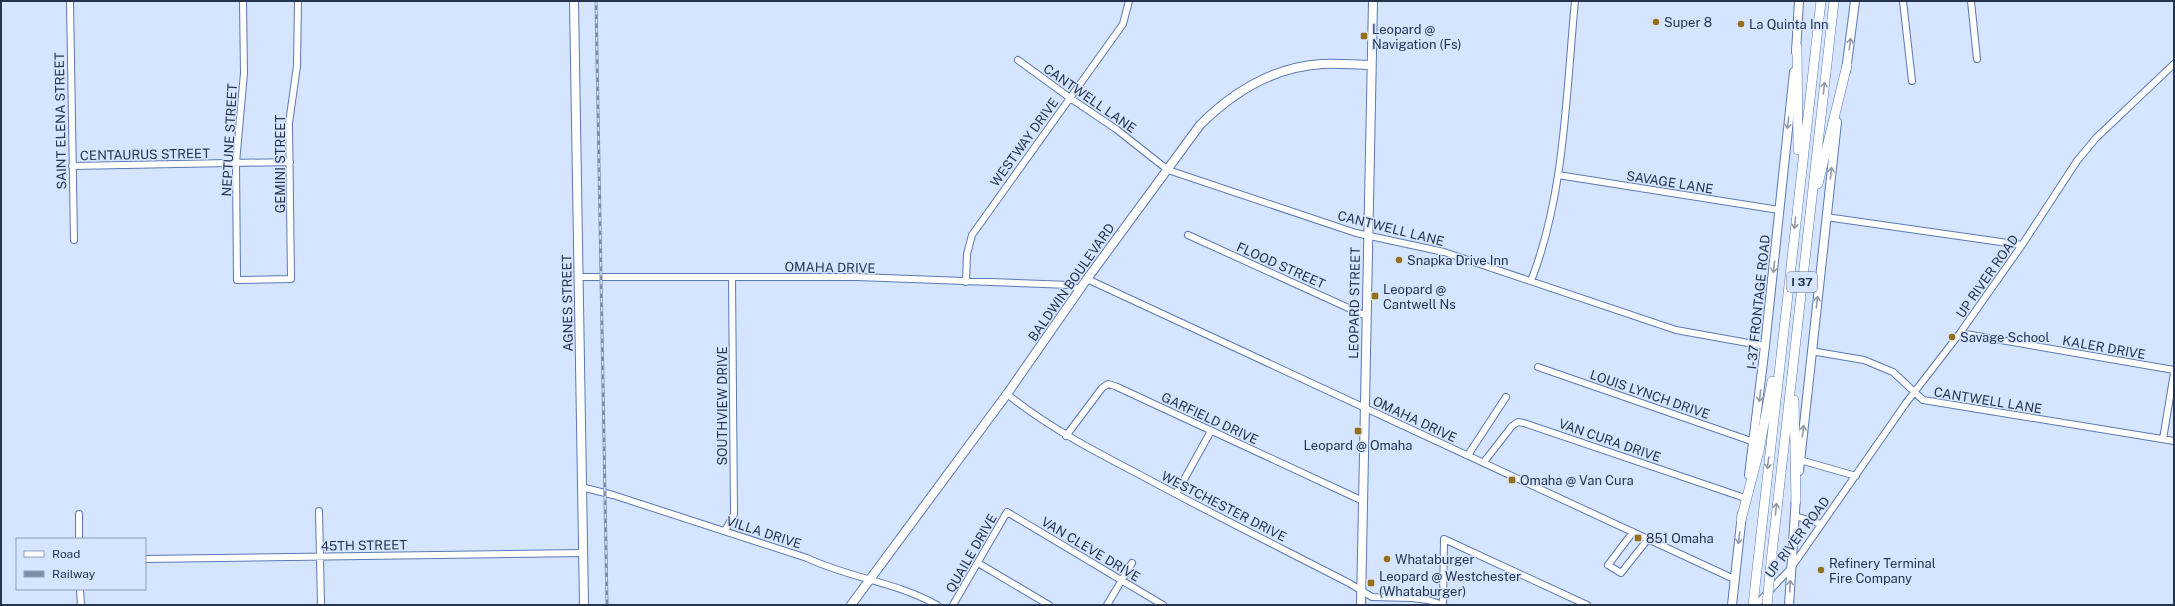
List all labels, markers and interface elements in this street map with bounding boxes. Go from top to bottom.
place label: Super 8 [1664,15,1712,30]
marker: Super 8 [1651,17,1661,27]
place label: La Quinta Inn [1749,17,1829,32]
marker: La Quinta Inn [1736,19,1746,29]
place label: Leopard @ Navigation (Fs) [1372,22,1462,52]
marker: Leopard @ Navigation (Fs) [1359,31,1369,41]
one-way arrow [1846,38,1854,51]
street label: SAINT ELENA STREET [52,52,69,190]
street label: CANTWELL LANE [1041,61,1139,136]
one-way arrow [1821,82,1828,95]
street label: NEPTUNE STREET [219,83,240,197]
street label: WESTWAY DRIVE [987,95,1061,189]
street label: GEMINI STREET [273,114,288,213]
one-way arrow [1785,117,1792,130]
street label: CENTAURUS STREET [80,146,210,163]
one-way arrow [1827,167,1834,180]
street label: SAVAGE LANE [1625,168,1714,197]
street label: CANTWELL LANE [1336,208,1446,249]
one-way arrow [1791,216,1799,229]
street label: BALDWIN BOULEVARD [1025,221,1118,344]
street label: UP RIVER ROAD [1953,232,2022,321]
street label: I-37 FRONTAGE ROAD [1744,234,1773,370]
street label: FLOOD STREET [1234,239,1328,292]
street label: LEOPARD STREET [1346,247,1363,359]
place label: Snapka Drive Inn [1407,253,1508,268]
street label: AGNES STREET [559,254,576,352]
marker: Snapka Drive Inn [1394,255,1404,265]
street label: OMAHA DRIVE [784,259,876,276]
one-way arrow [1770,260,1777,273]
road number: I 37 [1787,272,1817,292]
place label: Leopard @ Cantwell Ns [1383,282,1456,312]
marker: Leopard @ Cantwell Ns [1370,291,1380,301]
one-way arrow [1813,296,1820,309]
place label: Savage School [1960,330,2049,345]
marker: Savage School [1947,332,1957,342]
street label: KALER DRIVE [2061,333,2147,362]
street label: SOUTHVIEW DRIVE [715,346,730,466]
street label: LOUIS LYNCH DRIVE [1588,367,1712,422]
street label: CANTWELL LANE [1933,385,2043,416]
street label: GARFIELD DRIVE [1159,389,1261,447]
one-way arrow [1756,389,1763,402]
street label: OMAHA DRIVE [1370,393,1459,445]
street label: VAN CURA DRIVE [1557,416,1663,465]
one-way arrow [1799,425,1807,438]
marker: Leopard @ Omaha [1353,426,1363,436]
place label: Leopard @ Omaha [1304,438,1412,453]
one-way arrow [1765,456,1772,469]
street label: WESTCHESTER DRIVE [1159,468,1289,545]
place label: Omaha @ Van Cura [1520,473,1634,488]
marker: Omaha @ Van Cura [1507,475,1517,485]
street label: UP RIVER ROAD [1762,494,1833,581]
one-way arrow [1773,503,1780,516]
street label: QUAILE DRIVE [943,511,1000,595]
street label: VILLA DRIVE [724,513,803,552]
street label: VAN CLEVE DRIVE [1039,514,1143,585]
place label: 851 Omaha [1646,531,1714,546]
one-way arrow [1735,531,1743,544]
marker: 851 Omaha [1633,533,1643,543]
street label: 45TH STREET [321,537,408,554]
legend [16,538,146,590]
text: Road [52,547,80,561]
place label: Whataburger [1395,552,1475,567]
marker: Whataburger [1382,554,1392,564]
place label: Refinery Terminal Fire Company [1829,556,1936,586]
marker: Refinery Terminal Fire Company [1816,565,1826,575]
text: Railway [52,567,96,581]
place label: Leopard @ Westchester (Whataburger) [1379,569,1521,599]
marker: Leopard @ Westchester (Whataburger) [1366,578,1376,588]
one-way arrow [1786,580,1793,593]

